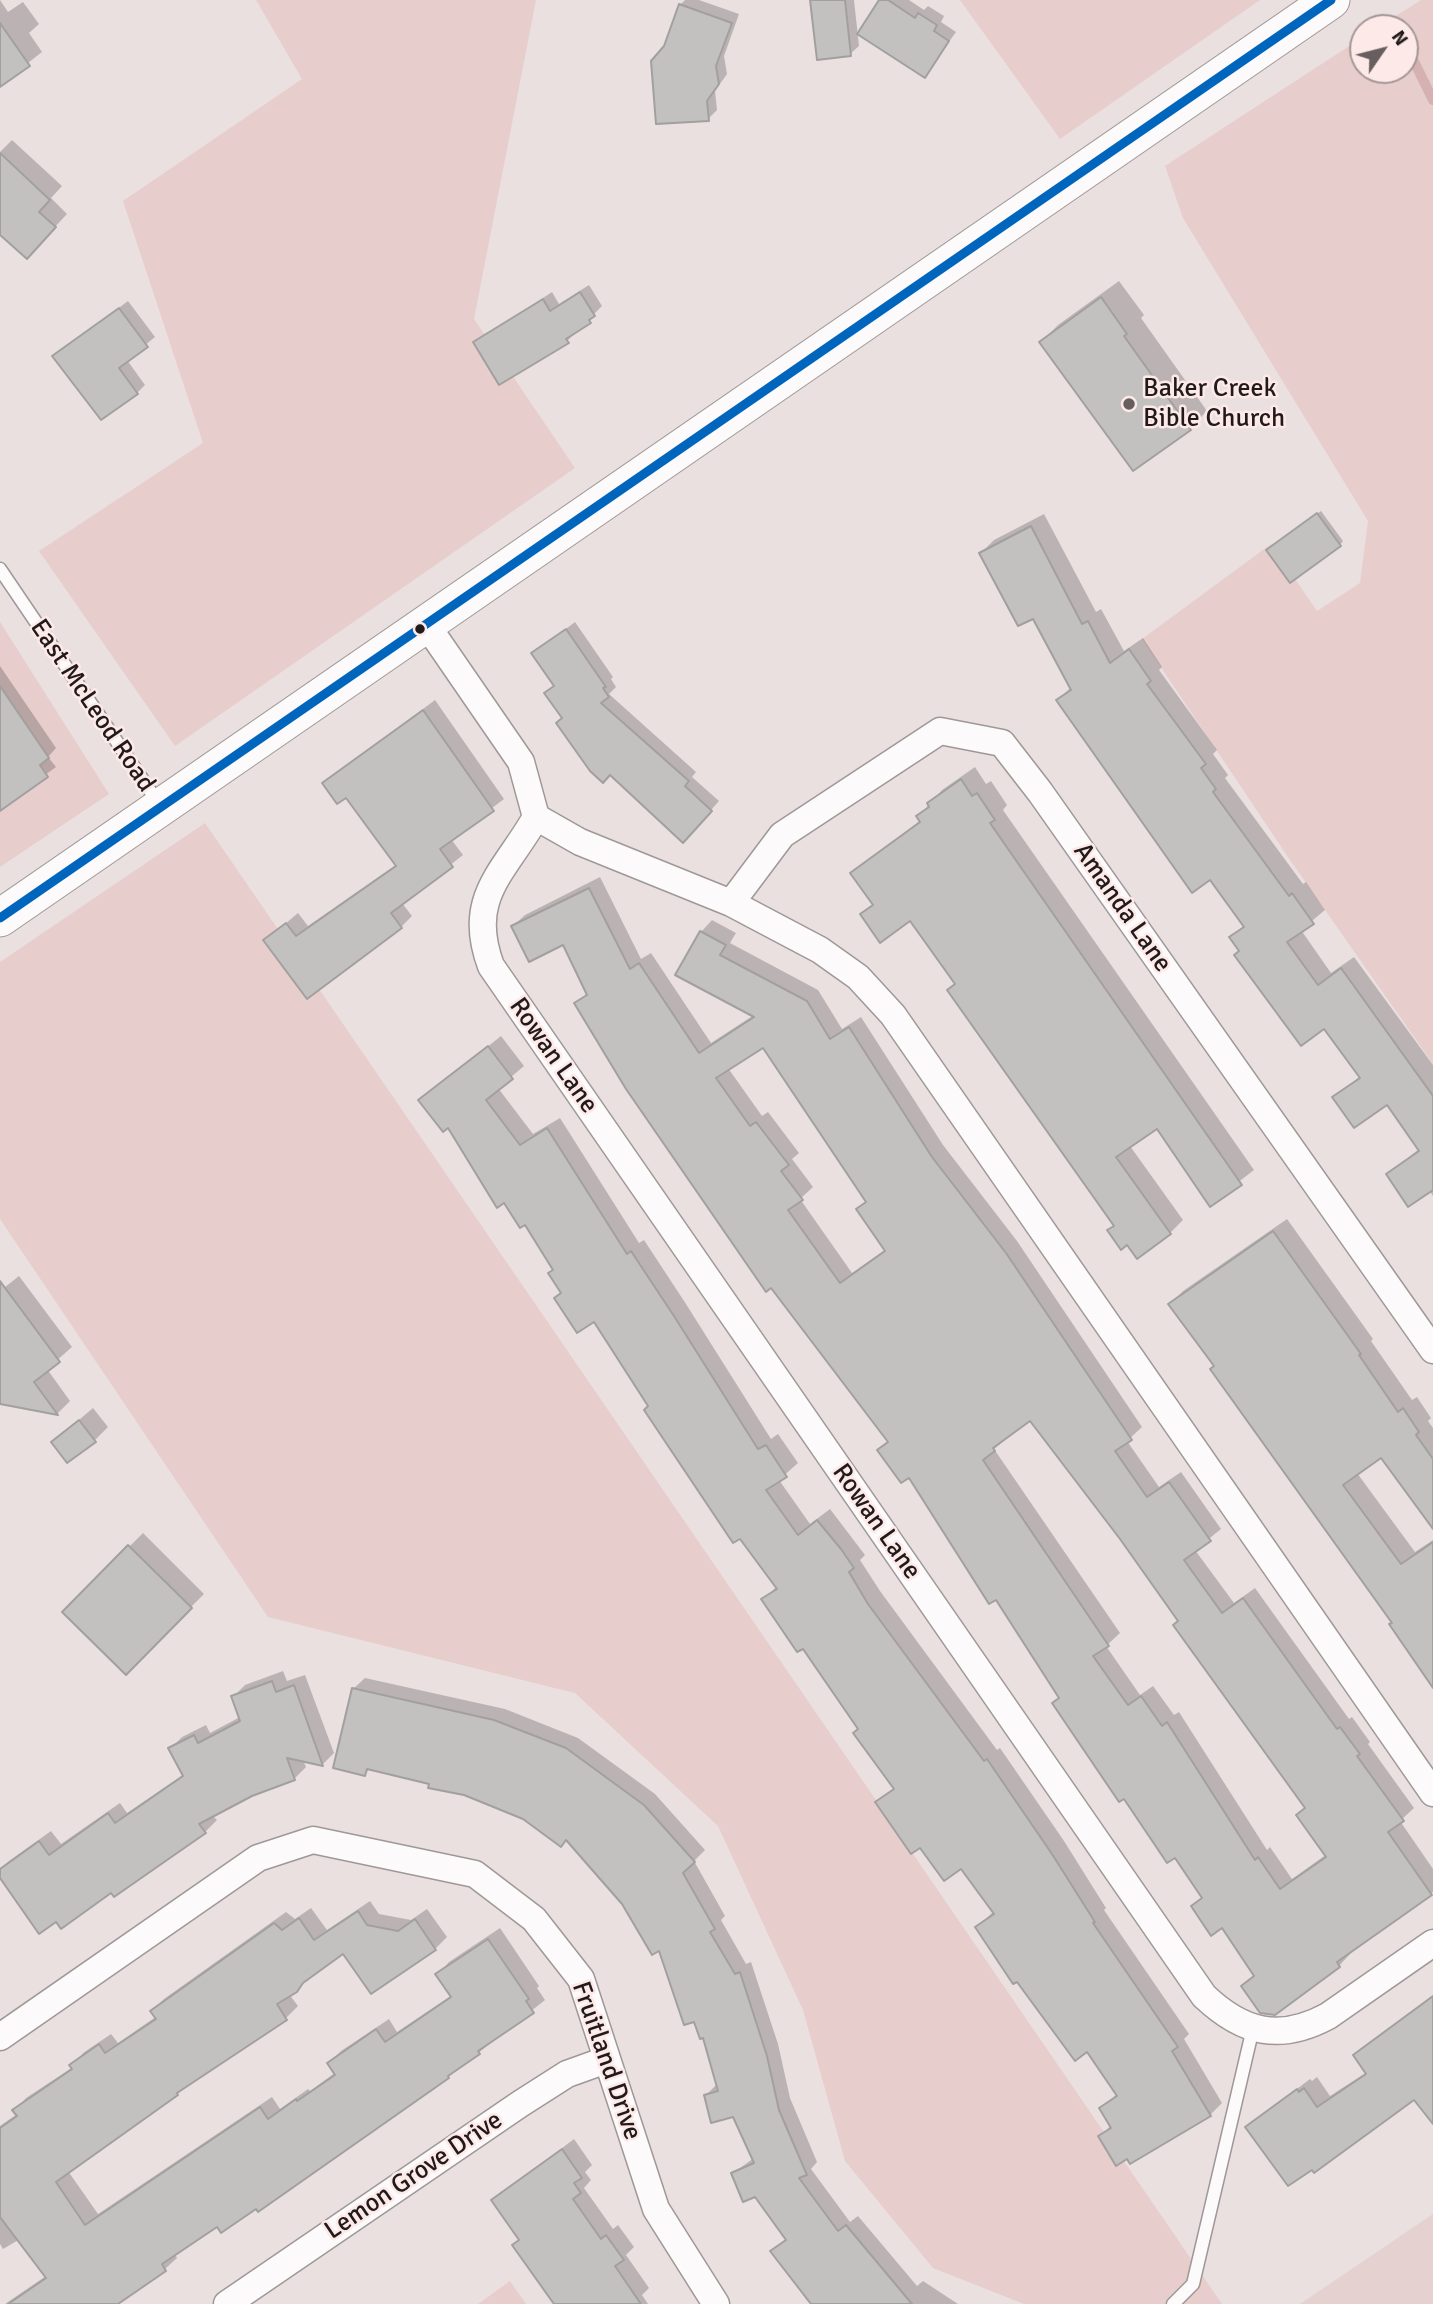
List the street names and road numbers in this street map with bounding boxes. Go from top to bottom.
street label: East McLeod Road [23,614,161,798]
street label: Amanda Lane [1066,837,1178,979]
street label: Rowan Lane [502,992,604,1120]
street label: Rowan Lane [825,1458,927,1586]
street label: Fruitland Drive [564,1978,648,2144]
street label: Lemon Grove Drive [319,2105,509,2247]

